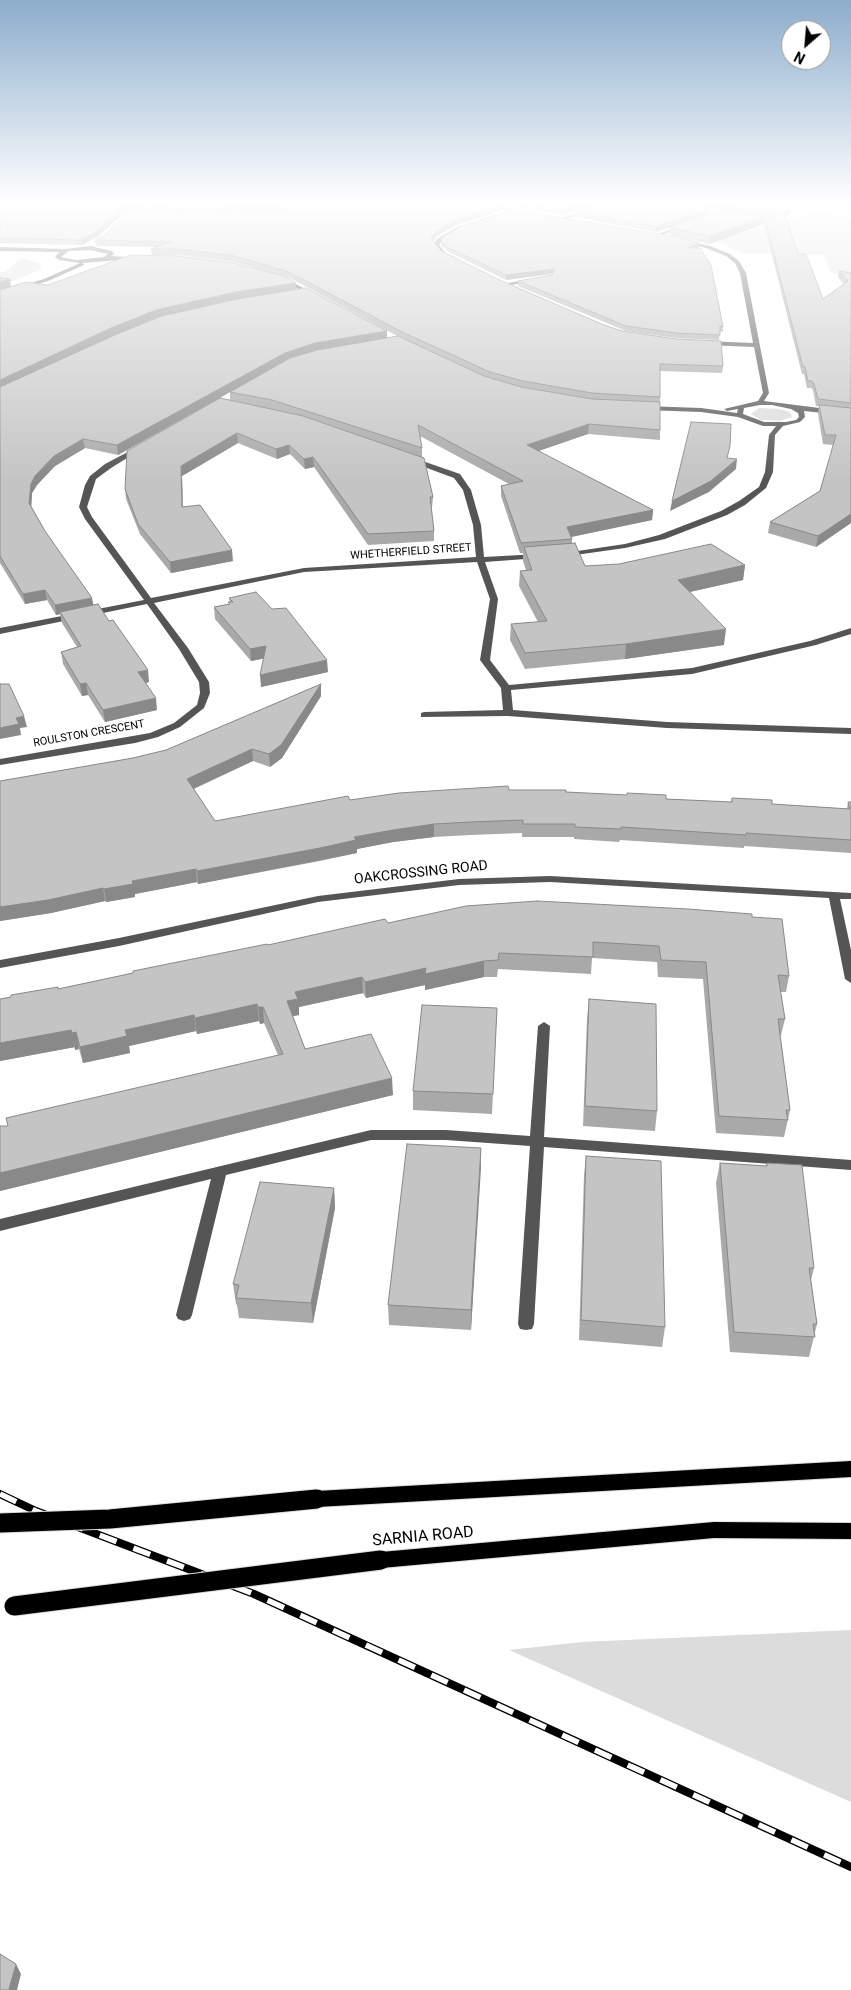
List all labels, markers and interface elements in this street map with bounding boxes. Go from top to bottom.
north arrow [781,20,831,70]
text: N [792,48,808,67]
street label: WHETHERFIELD STREET [350,541,472,563]
street label: ROULSTON CRESCENT [32,718,146,750]
street label: OAKCROSSING ROAD [353,858,489,888]
street label: SARNIA ROAD [371,1523,475,1551]

